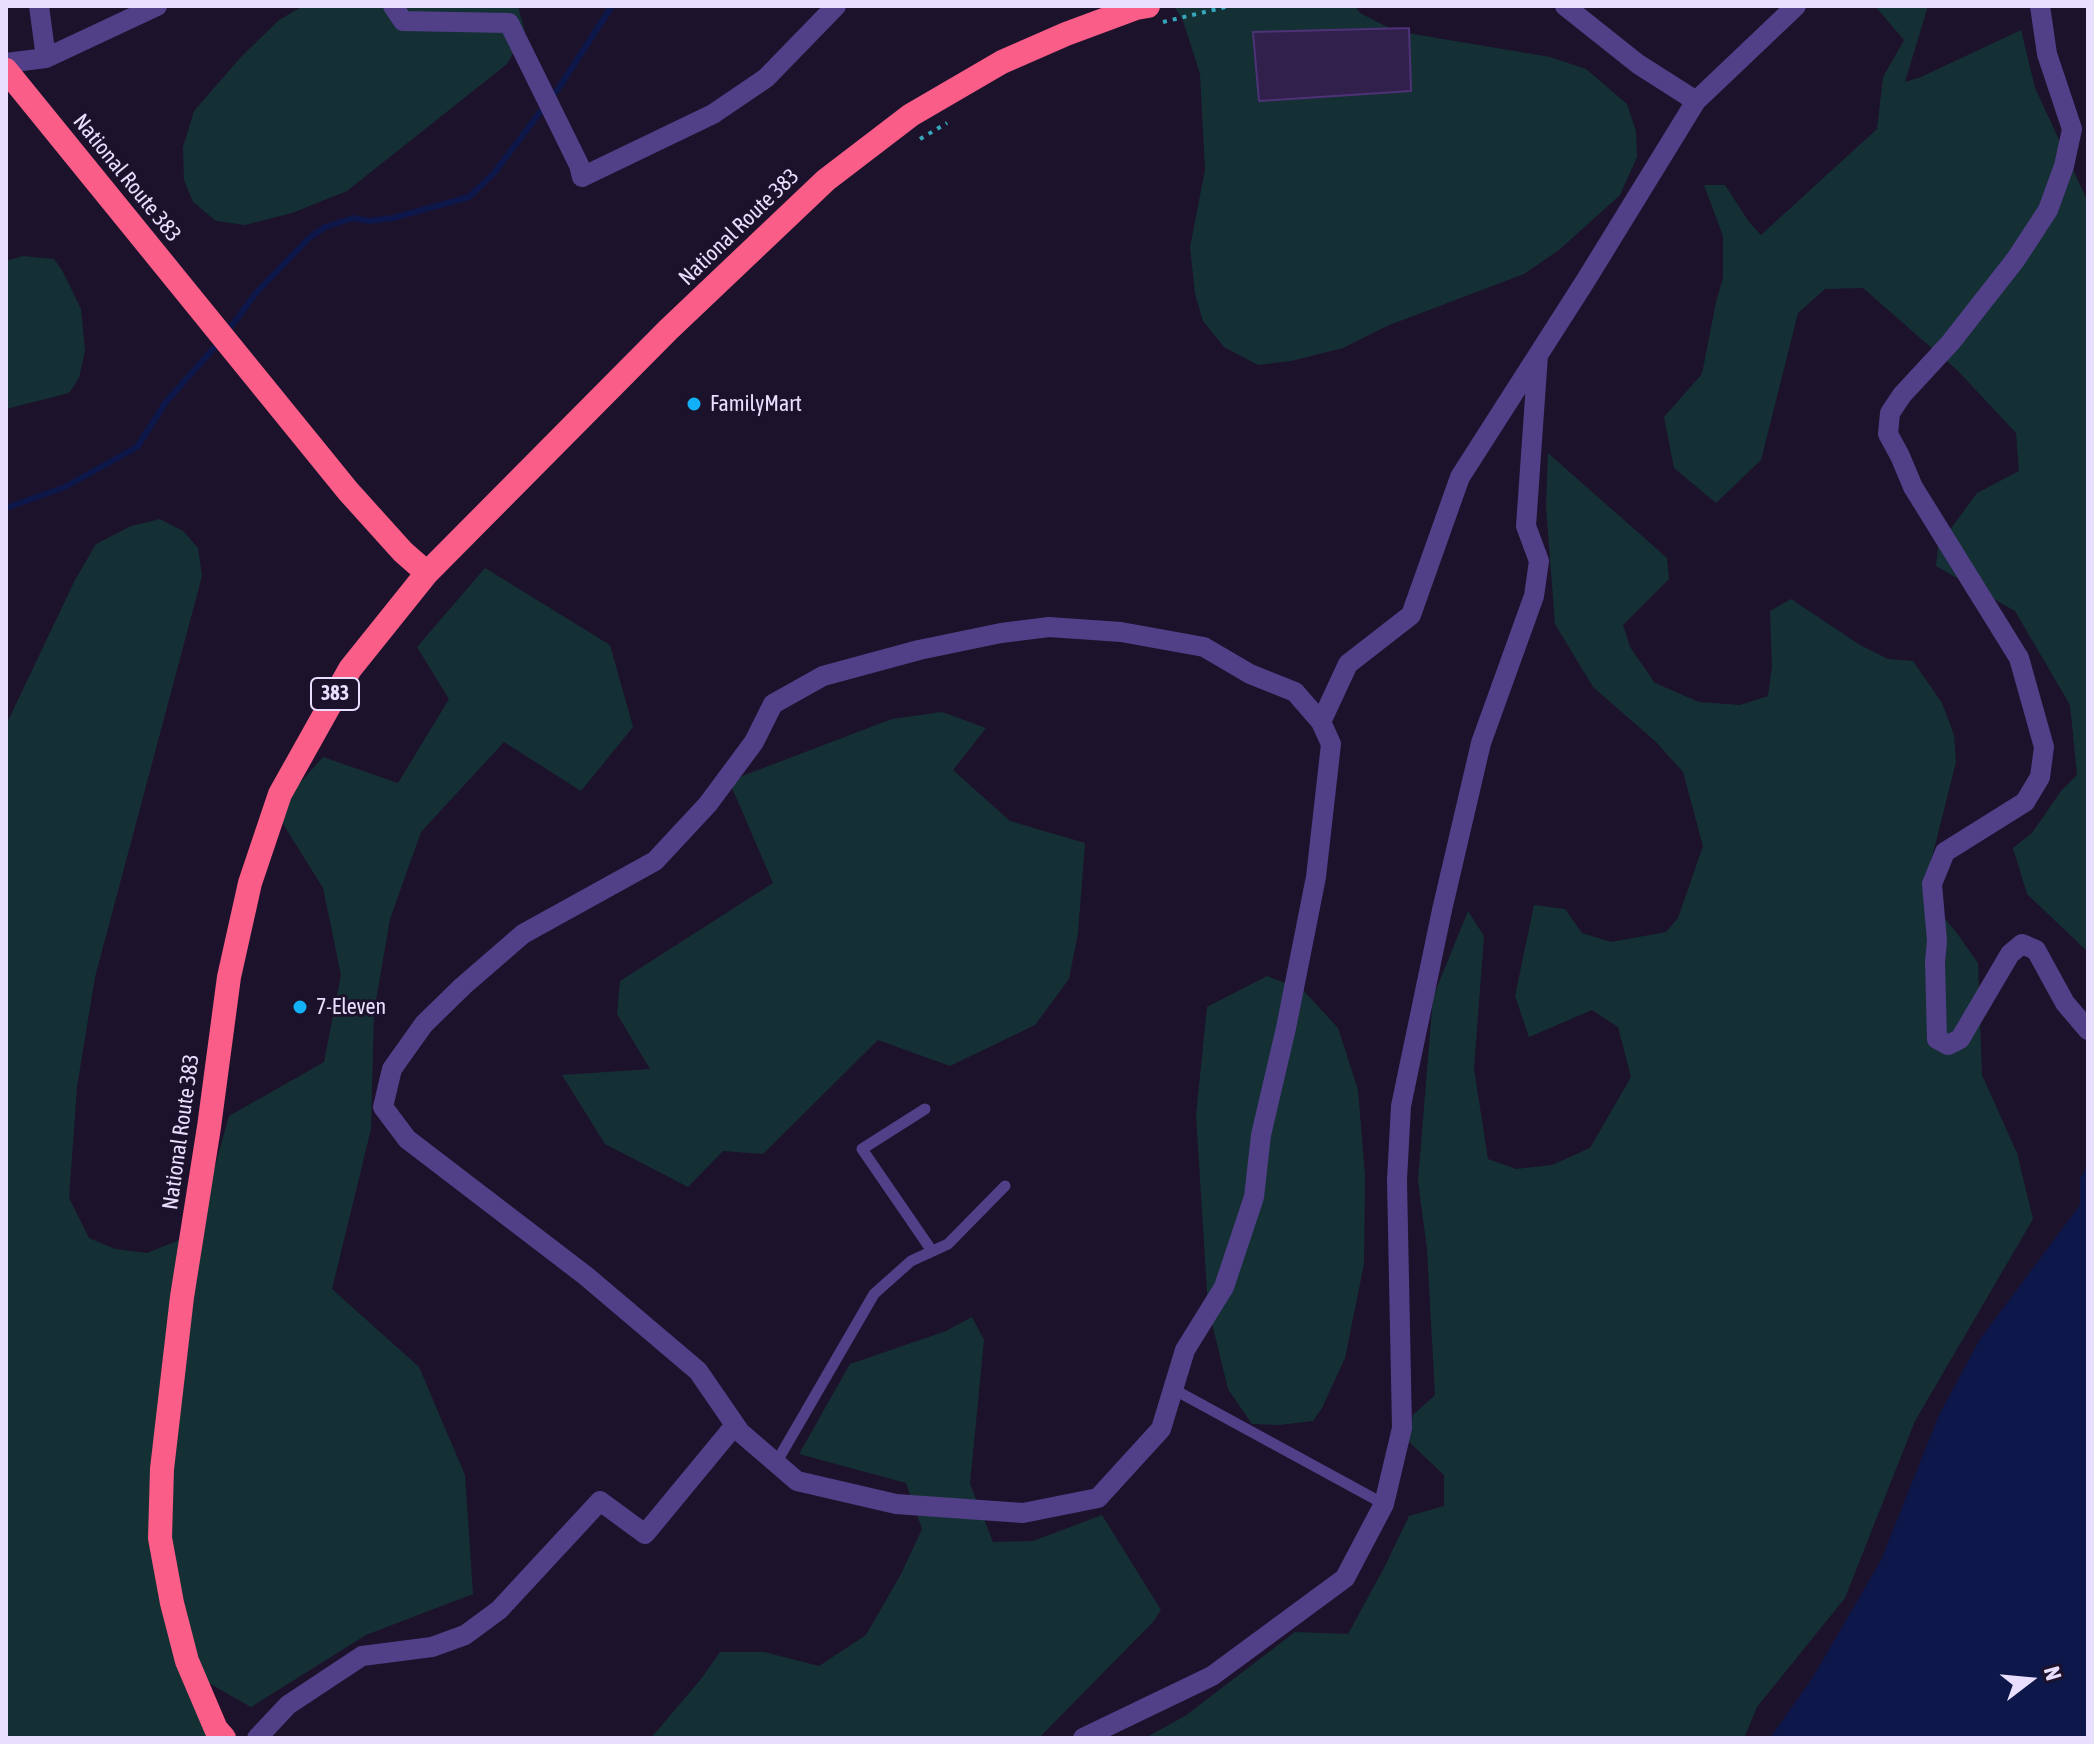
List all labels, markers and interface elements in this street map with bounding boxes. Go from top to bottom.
street label: National Route 383 [67,109,187,247]
street label: National Route 383 [673,163,805,291]
place label: FamilyMart [710,391,802,417]
marker: FamilyMart [685,395,703,413]
road number: 383 [311,678,359,710]
place label: 7-Eleven [316,994,386,1020]
marker: 7-Eleven [291,998,309,1016]
street label: National Route 383 [157,1053,205,1211]
north arrow [1990,1640,2070,1720]
text: N [2039,1664,2067,1683]

